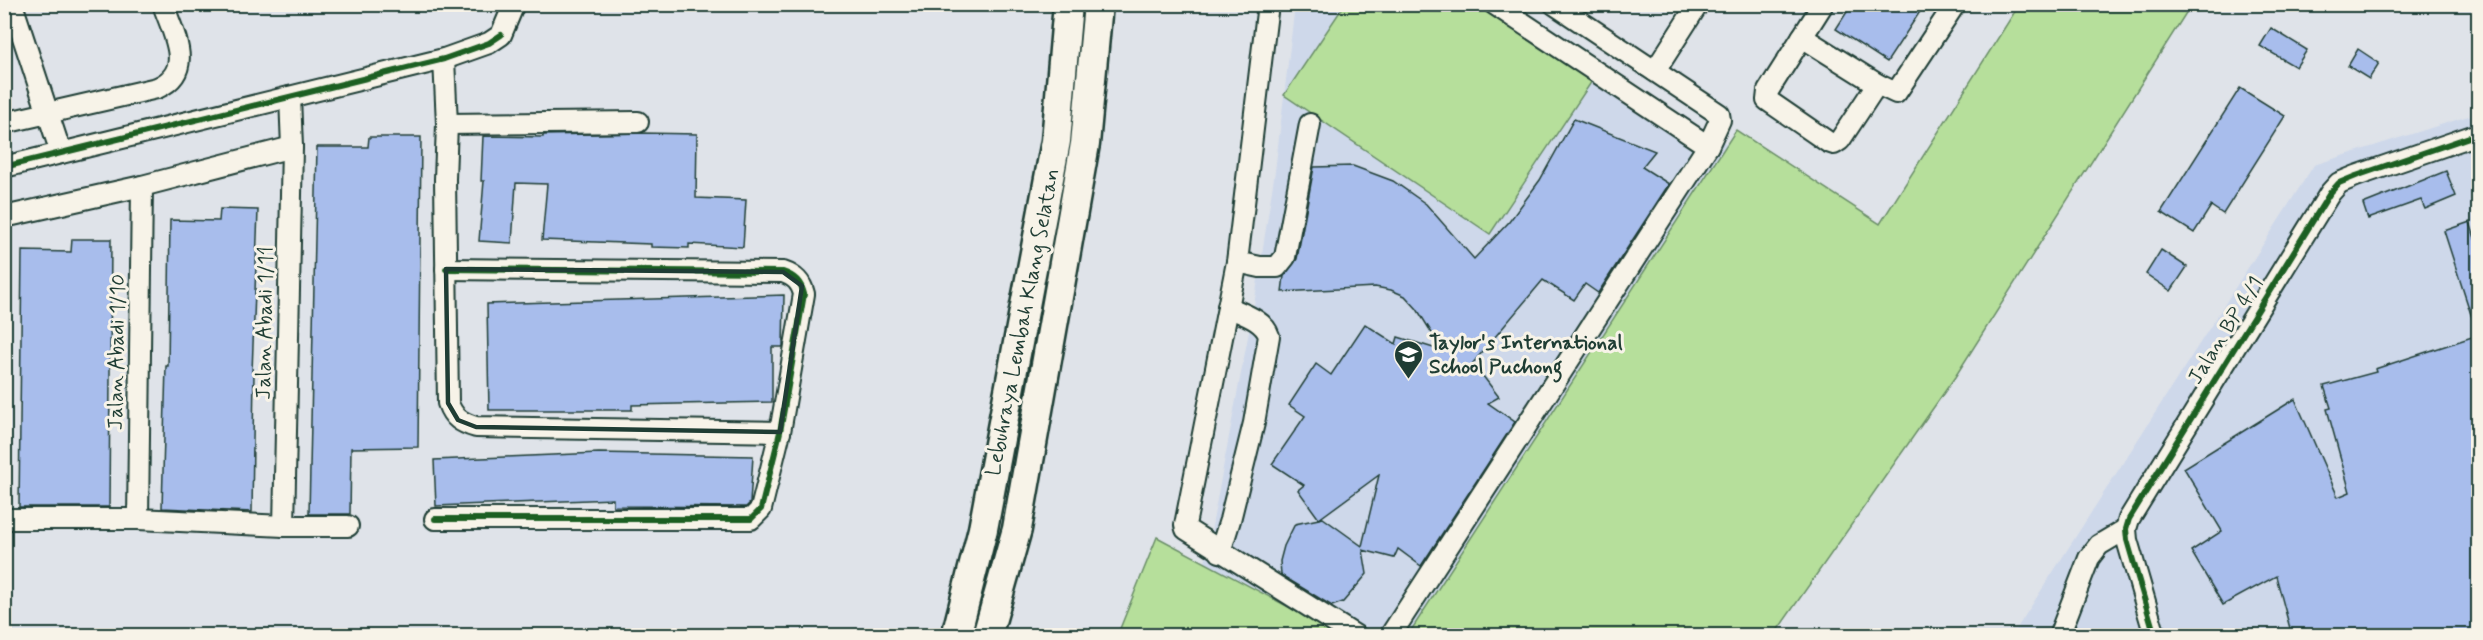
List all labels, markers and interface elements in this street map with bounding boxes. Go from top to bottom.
street label: Lebuhraya Lembah Klang Selatan [979,166,1067,478]
street label: Jalan Abadi 1/11 [250,246,280,400]
street label: Jalan BP 4/1 [2182,271,2270,390]
street label: Jalan Abadi 1/10 [102,274,132,430]
place label: Taylor's International School Puchong [1429,329,1623,383]
school or university icon: Taylor's International School Puchong [1392,338,1424,380]

